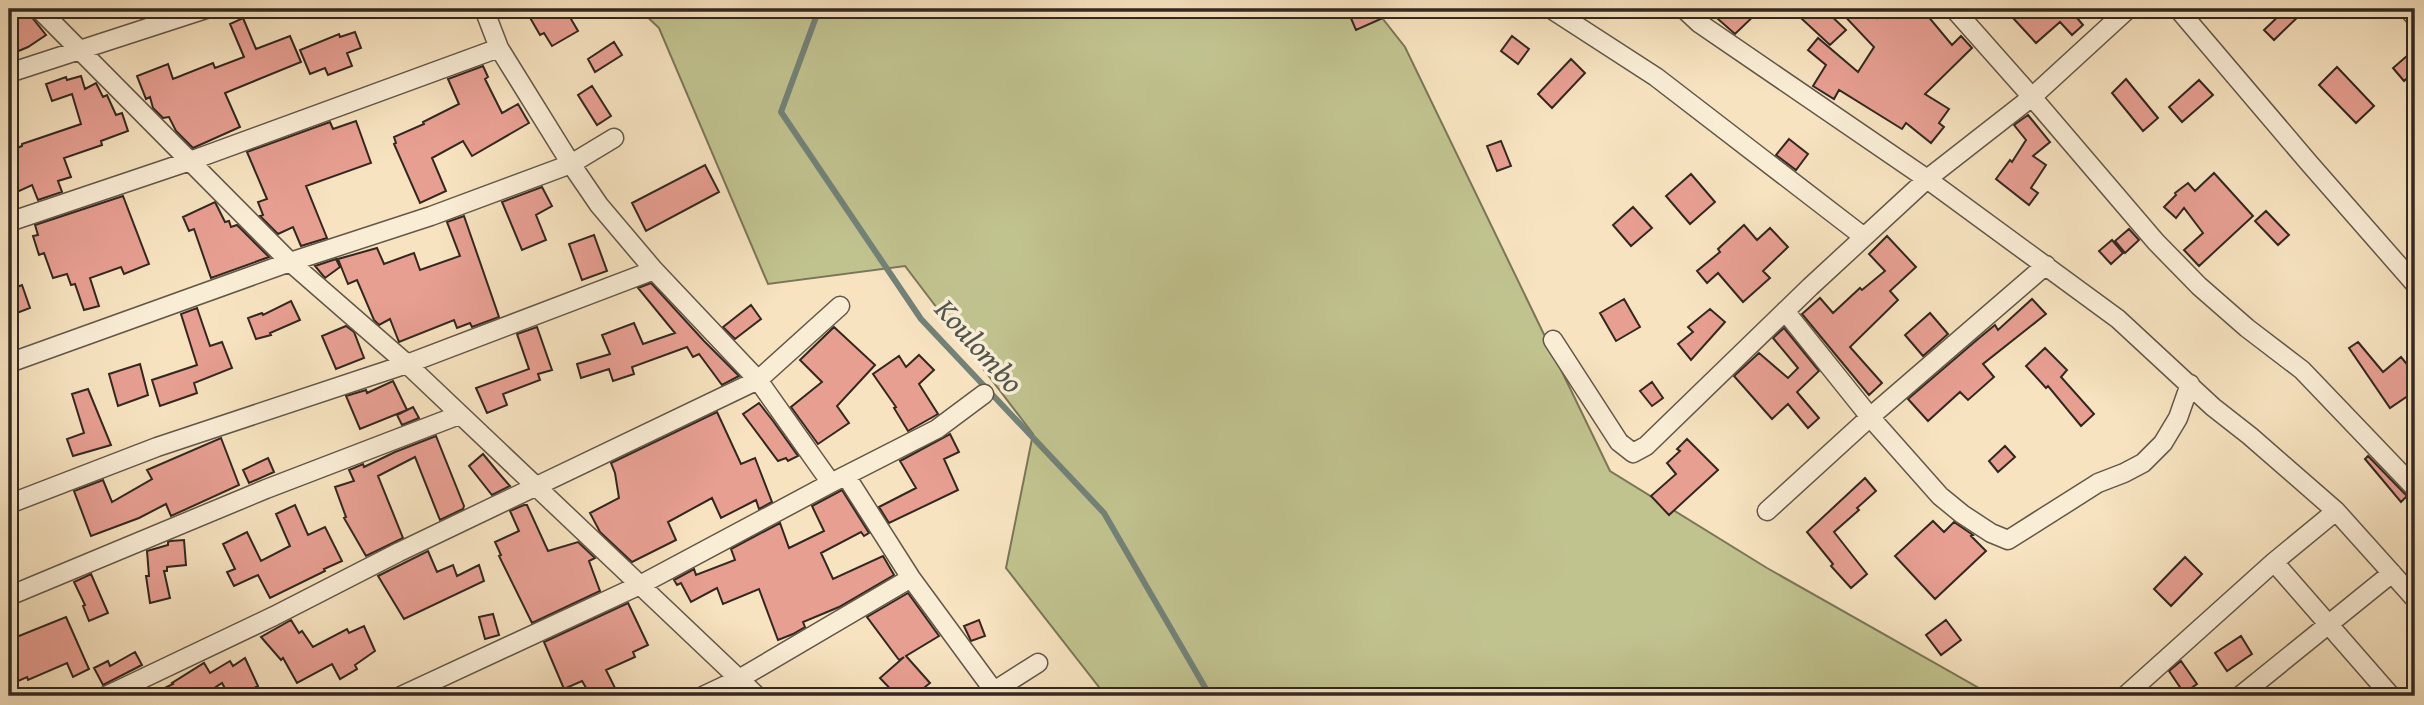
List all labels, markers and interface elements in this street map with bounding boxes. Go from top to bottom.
water label: Koulombo [924,287,1034,403]

